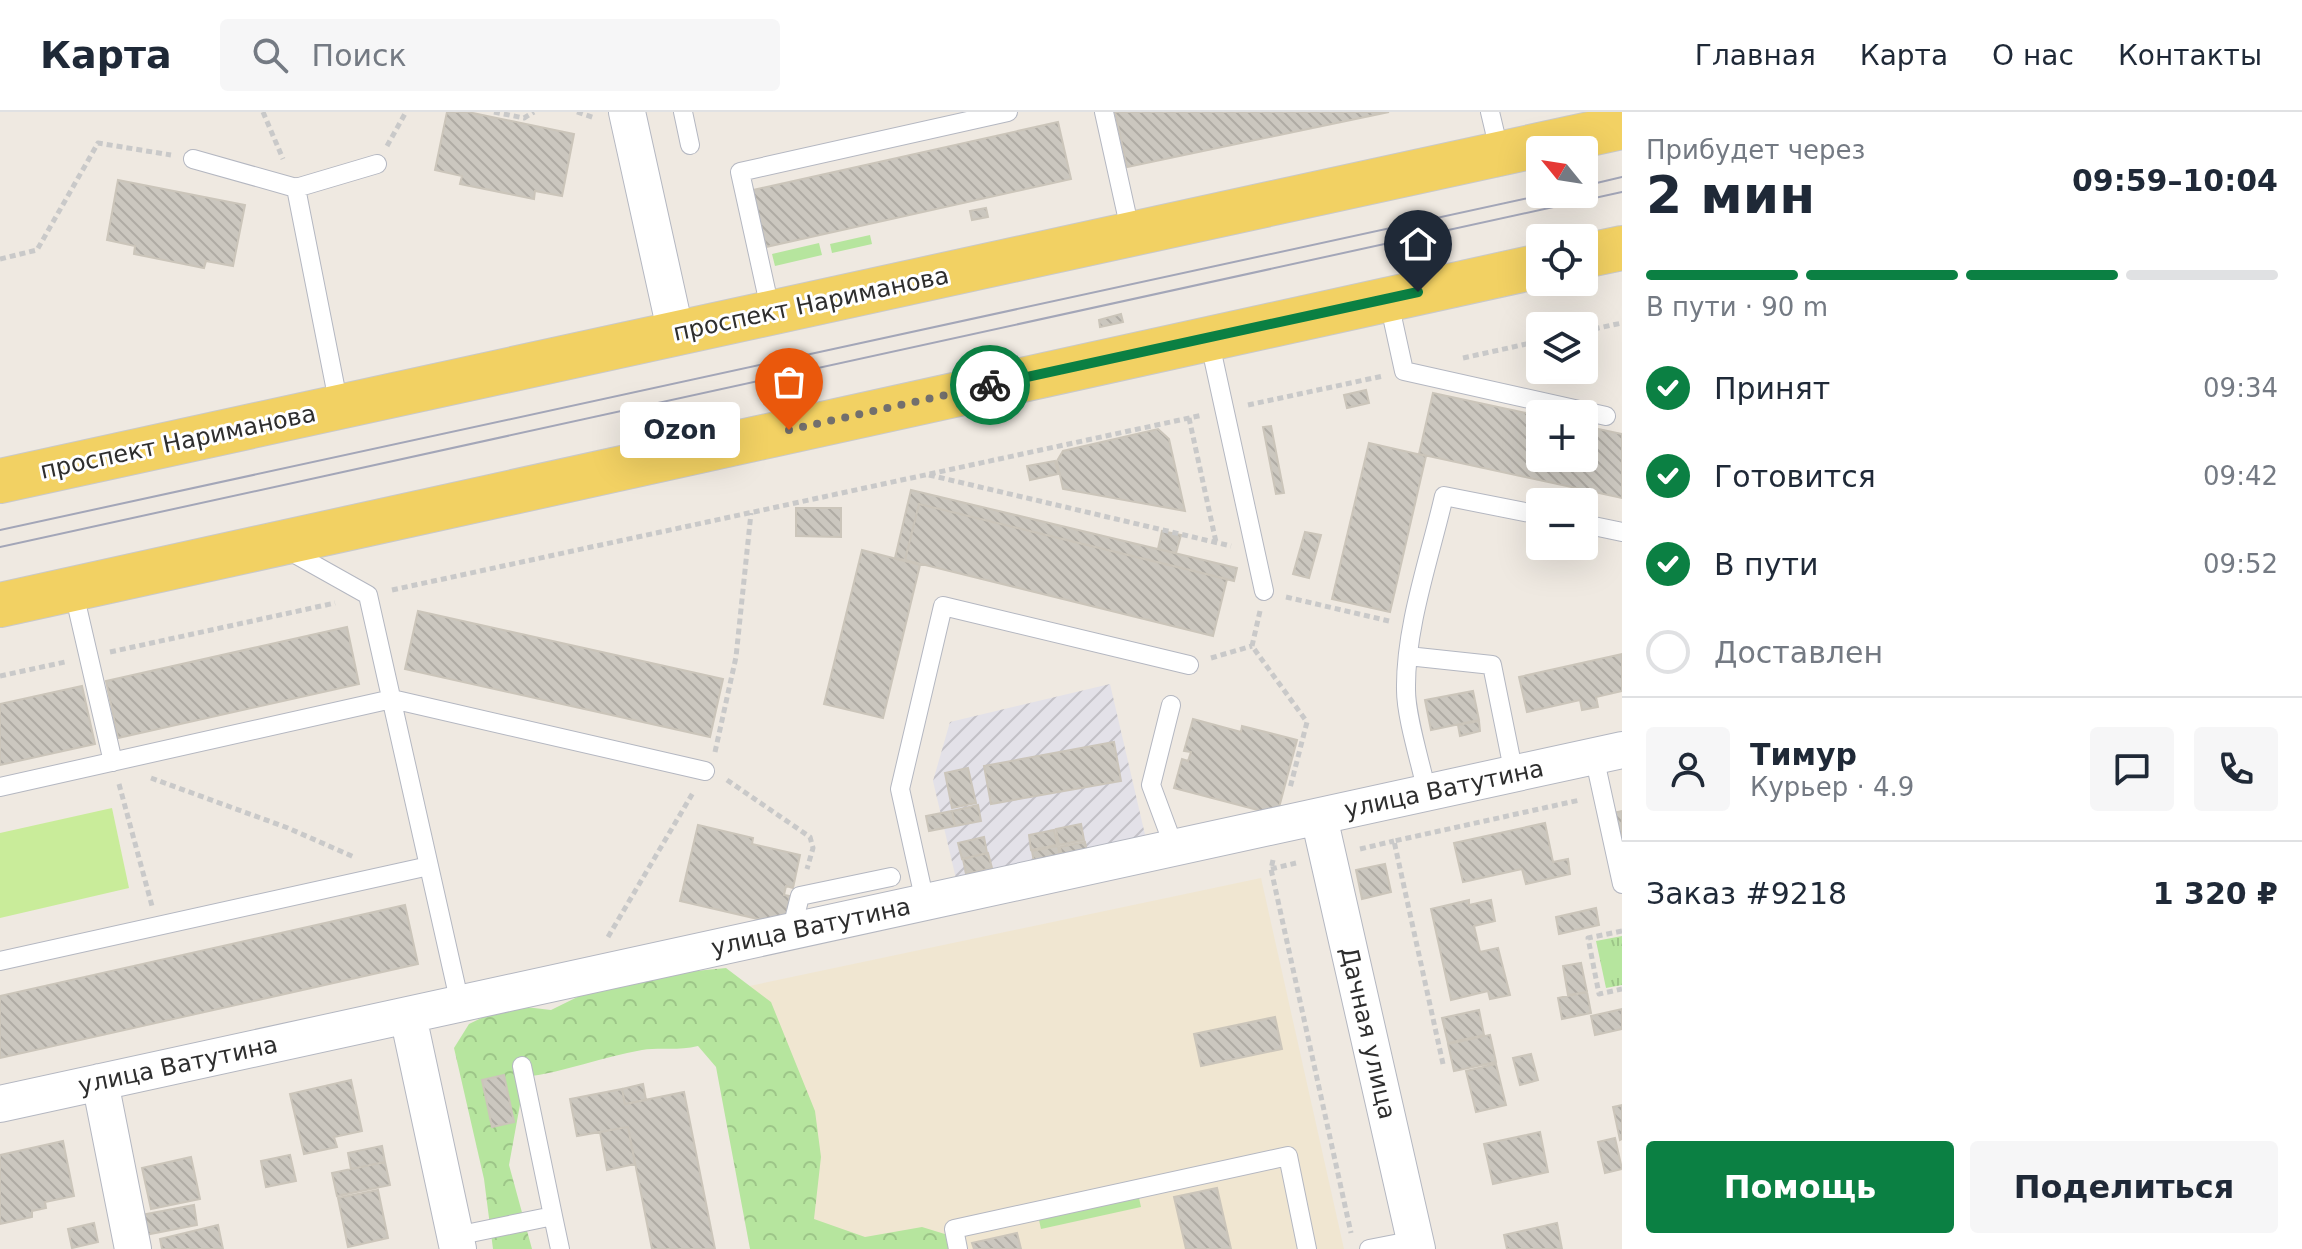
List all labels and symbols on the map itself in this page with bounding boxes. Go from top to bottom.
north arrow [1526,136,1598,208]
pin [1384,210,1452,292]
street label: проспект Нариманова [671,261,951,347]
courier [950,345,1030,425]
pin [755,348,823,430]
street label: проспект Нариманова [38,399,318,485]
callout: Ozon [621,402,741,458]
street label: улица Ватутина [1342,754,1546,824]
street label: улица Ватутина [709,892,913,962]
street label: Дачная улица [1335,944,1401,1122]
street label: улица Ватутина [76,1030,280,1100]

